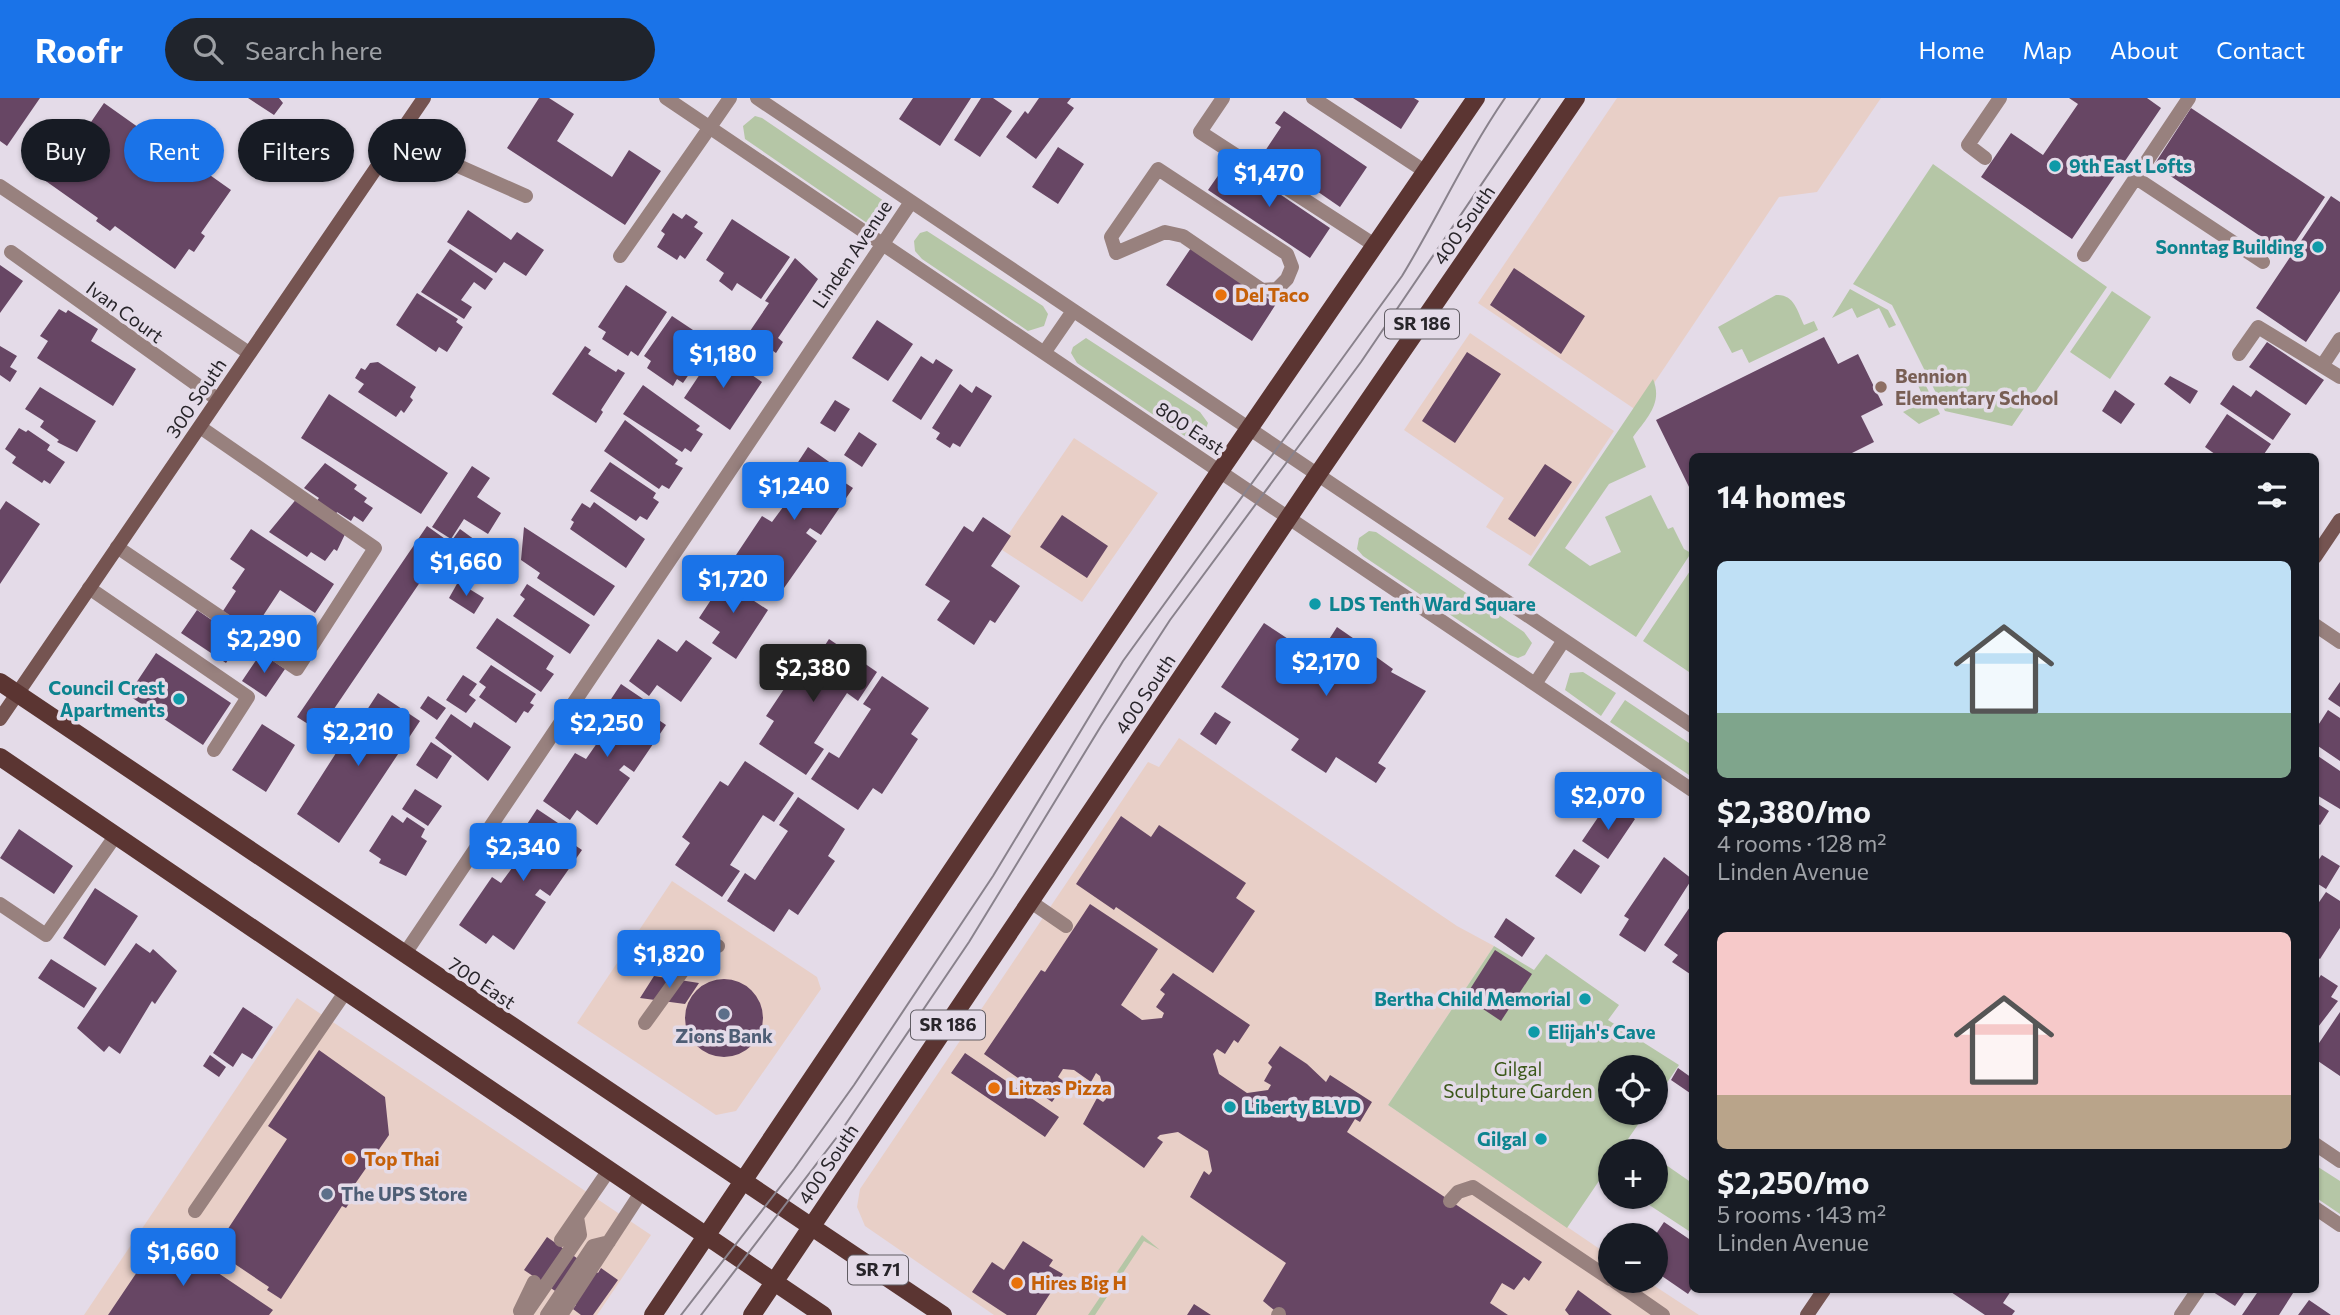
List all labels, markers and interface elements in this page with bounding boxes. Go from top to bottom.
search box [165,18,655,81]
text: Roofr [35,29,123,70]
icon: search [189,30,227,68]
text: Search here [245,34,383,65]
text: Home [1919,35,1985,64]
text: Map [2023,35,2072,64]
text: About [2110,35,2178,64]
text: Contact [2216,35,2305,64]
chip: Buy [21,119,110,182]
chip: Rent [124,119,224,182]
chip: Filters [238,119,354,182]
chip: New [368,119,466,182]
pin: $1,470 [1212,150,1326,209]
place label: 9th East Lofts [2069,154,2192,177]
text: $1,470 [1234,158,1304,186]
marker: 9th East Lofts [2047,158,2063,174]
street label: 400 South [1428,181,1499,269]
street label: Linden Avenue [807,195,896,312]
place label: Sonntag Building [2155,235,2305,258]
marker: Sonntag Building [2310,239,2326,255]
street label: Ivan Court [82,276,168,347]
place label: Del Taco [1235,283,1309,306]
marker: Del Taco [1213,287,1229,303]
road number: SR 186 [1385,309,1459,338]
pin: $1,180 [666,330,780,390]
text: $1,180 [689,339,757,367]
street label: 300 South [161,354,231,442]
place label: Bennion Elementary School [1895,364,2059,409]
marker: Bennion Elementary School [1873,379,1889,395]
street label: 800 East [1152,396,1229,459]
pin: $1,240 [737,462,851,522]
text: $1,240 [758,471,830,499]
icon: filters [2253,476,2291,514]
text: 14 homes [1717,477,1846,514]
pin: $1,660 [409,538,523,598]
text: $1,660 [430,547,502,575]
pin: $1,720 [676,556,790,615]
text: $1,720 [698,564,768,592]
place label: LDS Tenth Ward Square [1329,592,1536,615]
marker: LDS Tenth Ward Square [1307,596,1323,612]
icon: home [1941,606,2067,732]
pin: $2,290 [207,616,321,675]
text: $2,290 [227,624,301,652]
pin: $2,170 [1269,638,1383,698]
pin: $2,380 [756,644,870,704]
text: $2,170 [1292,647,1360,675]
street label: 400 South [1109,649,1180,738]
text: $2,380 [776,653,850,681]
place label: Council Crest Apartments [48,676,165,721]
marker: Council Crest Apartments [171,691,187,707]
pin: $2,250 [550,700,664,759]
pin: $2,210 [301,708,415,768]
text: $2,250 [570,708,644,736]
text: $2,210 [323,717,393,745]
pin: $2,070 [1551,772,1665,832]
text: $2,070 [1571,781,1645,809]
text: $2,380/mo [1717,792,1871,829]
pin: $2,340 [466,824,580,883]
text: 4 rooms · 128 m² [1717,829,1886,857]
text: $2,340 [486,832,560,860]
text: Linden Avenue [1717,857,1869,885]
pin: $1,820 [612,930,726,990]
text: $1,820 [633,939,705,967]
street label: 700 East [444,952,520,1013]
icon: home [1941,977,2067,1103]
place label: Bertha Child Memorial [1374,987,1571,1010]
marker: Bertha Child Memorial [1577,991,1593,1007]
marker: Zions Bank [716,1006,732,1022]
road number: SR 186 [911,1010,985,1040]
place label: Elijah's Cave [1548,1020,1656,1043]
place label: Zions Bank [675,1024,773,1047]
marker: Elijah's Cave [1526,1024,1542,1040]
map controls [1598,1055,1668,1293]
button: locate [1598,1055,1668,1125]
park label: Gilgal Sculpture Garden [1443,1057,1593,1102]
place label: Litzas Pizza [1008,1076,1112,1099]
marker: Litzas Pizza [986,1080,1002,1096]
place label: Liberty BLVD [1244,1095,1361,1118]
marker: Liberty BLVD [1222,1099,1238,1115]
street label: 400 South [792,1119,863,1208]
place label: Gilgal [1477,1127,1527,1150]
marker: Gilgal [1533,1131,1549,1147]
button: + [1598,1139,1668,1209]
place label: Top Thai [364,1147,440,1170]
marker: Top Thai [342,1151,358,1167]
text: $2,250/mo [1717,1163,1869,1200]
place label: The UPS Store [341,1182,467,1205]
marker: The UPS Store [319,1186,335,1202]
text: 5 rooms · 143 m² [1717,1200,1886,1228]
button: − [1598,1223,1668,1293]
pin: $1,660 [126,1228,240,1288]
text: Linden Avenue [1717,1228,1869,1256]
text: $1,660 [147,1237,219,1265]
road number: SR 71 [848,1255,908,1284]
place label: Hires Big H [1031,1271,1127,1294]
marker: Hires Big H [1009,1275,1025,1291]

